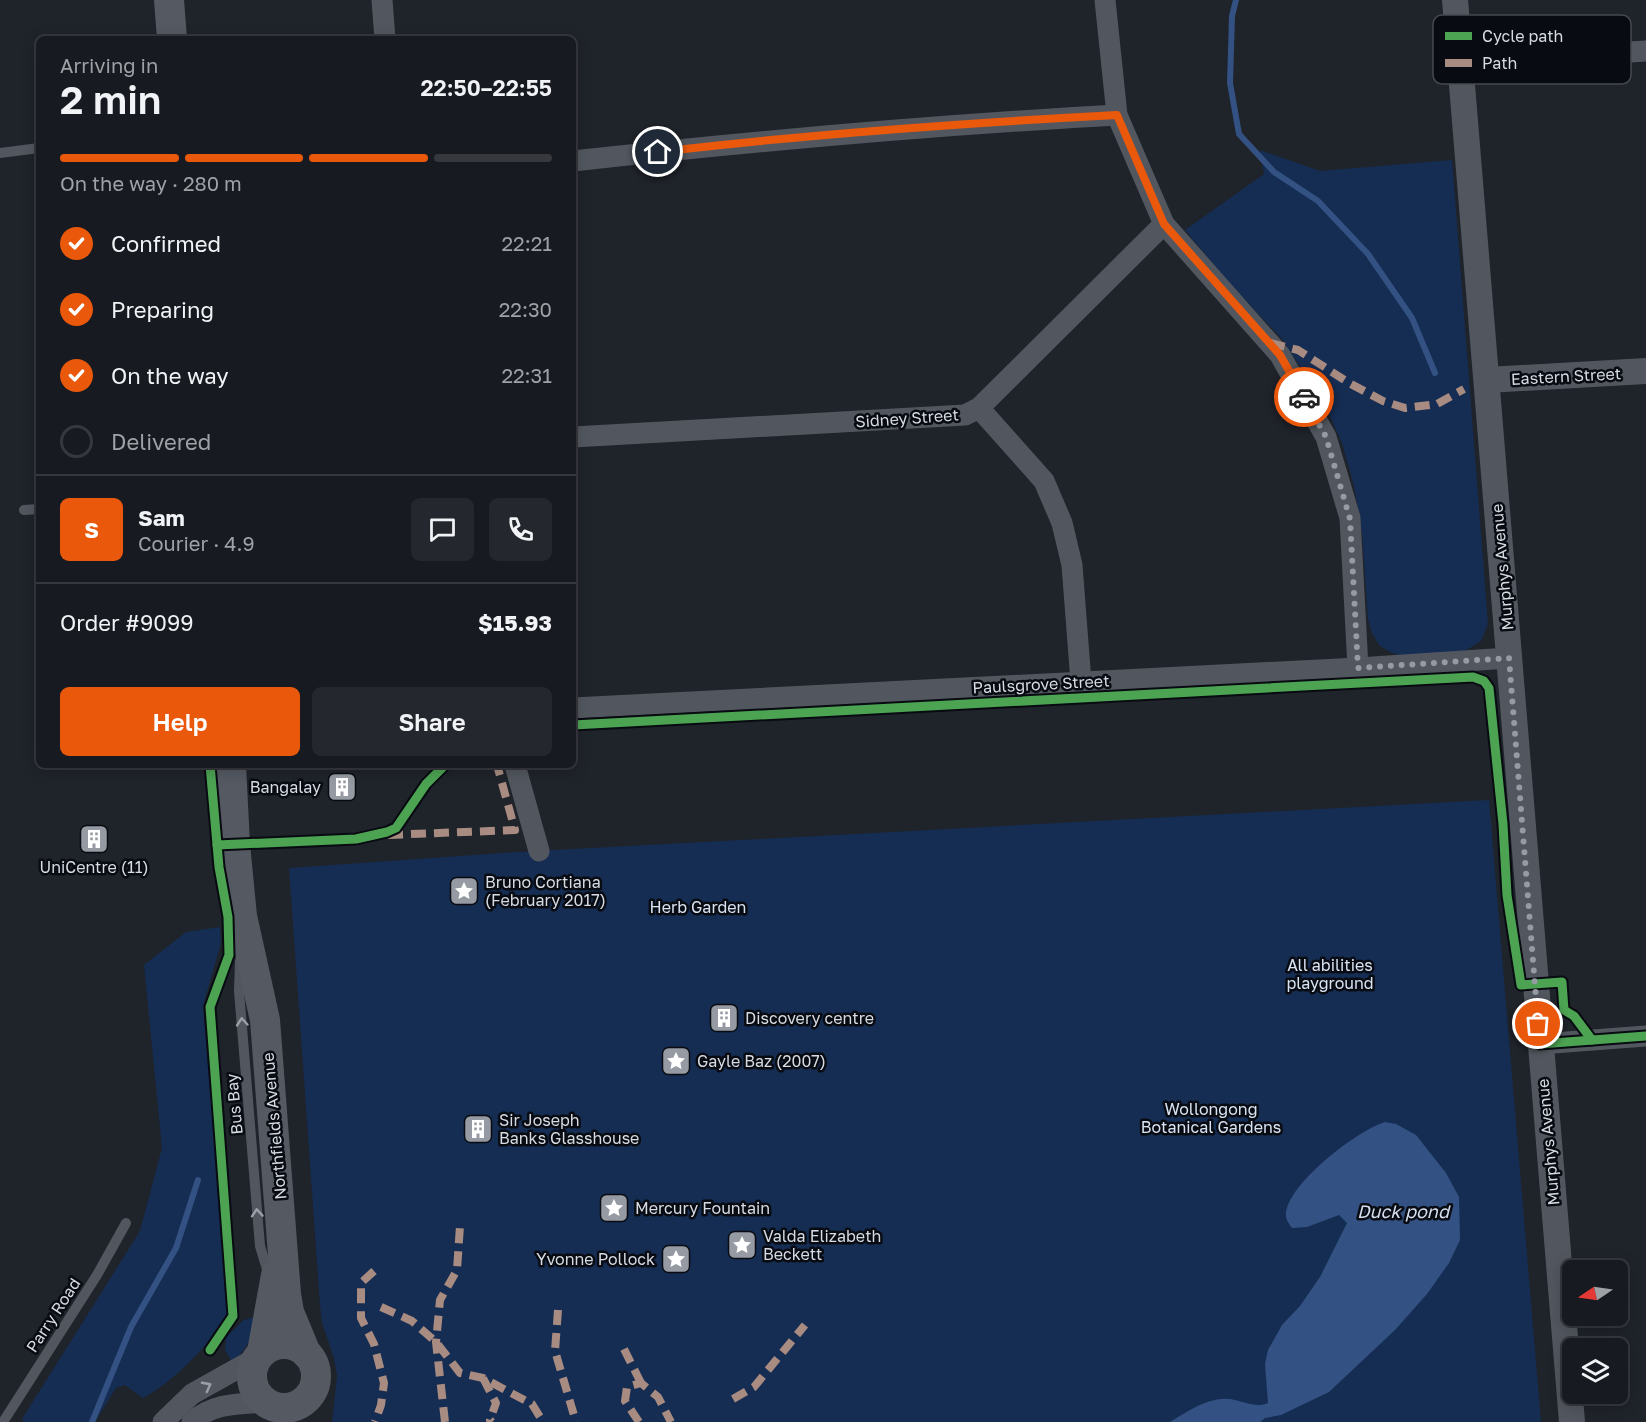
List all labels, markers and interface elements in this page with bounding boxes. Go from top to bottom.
legend [1433,15,1631,84]
text: Cycle path [1482,26,1563,46]
text: Arriving in [60,53,158,77]
text: Path [1482,53,1517,73]
text: 22:50–22:55 [420,74,552,101]
text: 2 min [60,76,161,123]
pin [632,126,683,177]
icon: home [641,135,674,168]
text: On the way · 280 m [60,171,242,195]
icon: check [60,227,93,260]
text: Confirmed [111,230,221,257]
text: 22:21 [502,231,552,255]
icon: check [60,293,93,326]
text: Preparing [111,296,214,323]
text: 22:30 [499,297,552,321]
icon: check [60,359,93,392]
text: On the way [111,362,229,389]
text: 22:31 [501,363,552,387]
street label: Eastern Street [1510,363,1622,389]
courier [1274,367,1334,427]
icon: car [1288,381,1321,414]
street label: Sidney Street [855,404,959,432]
text: Delivered [111,428,211,455]
button: chat [411,498,474,561]
button: phone [489,498,552,561]
street label: Murphys Avenue [1487,503,1517,631]
text: Sam [138,504,185,531]
text: S [84,516,99,543]
text: Courier · 4.9 [138,531,255,555]
text: Order #9099 [60,609,194,636]
text: $15.93 [478,609,552,636]
street label: Paulsgrove Street [972,670,1110,698]
button: Help [60,687,300,756]
button: Share [312,687,552,756]
building icon: Bangalay [326,771,358,803]
place label: Bangalay [250,777,321,797]
building icon: UniCentre (11) [78,823,110,855]
place label: UniCentre (11) [39,857,149,877]
place label: Bruno Cortiana (February 2017) [485,872,606,910]
place icon: Bruno Cortiana (February 2017) [448,875,480,907]
park label: Herb Garden [650,897,746,917]
park label: All abilities playground [1286,955,1374,993]
pin [1512,998,1563,1049]
building icon: Discovery centre [708,1002,740,1034]
icon: bag [1521,1007,1554,1040]
place label: Discovery centre [745,1008,874,1028]
one-way arrow [236,1017,249,1026]
place icon: Gayle Baz (2007) [660,1045,692,1077]
place label: Gayle Baz (2007) [697,1051,826,1071]
street label: Northfields Avenue [258,1052,290,1200]
street label: Bus Bay [221,1073,247,1135]
street label: Murphys Avenue [1533,1078,1563,1206]
park label: Wollongong Botanical Gardens [1141,1099,1281,1137]
place label: Sir Joseph Banks Glasshouse [499,1110,639,1148]
building icon: Sir Joseph Banks Glasshouse [462,1113,494,1145]
place icon: Mercury Fountain [598,1192,630,1224]
place label: Mercury Fountain [635,1198,770,1218]
water label: Duck pond [1357,1200,1451,1222]
one-way arrow [251,1209,264,1218]
place label: Valda Elizabeth Beckett [763,1226,881,1264]
place icon: Valda Elizabeth Beckett [726,1229,758,1261]
place icon: Yvonne Pollock [660,1243,692,1275]
place label: Yvonne Pollock [536,1249,655,1269]
north arrow [1562,1260,1628,1326]
map controls [1562,1260,1628,1404]
street label: Parry Road [22,1274,84,1356]
button: layers [1562,1338,1628,1404]
one-way arrow [201,1382,212,1393]

